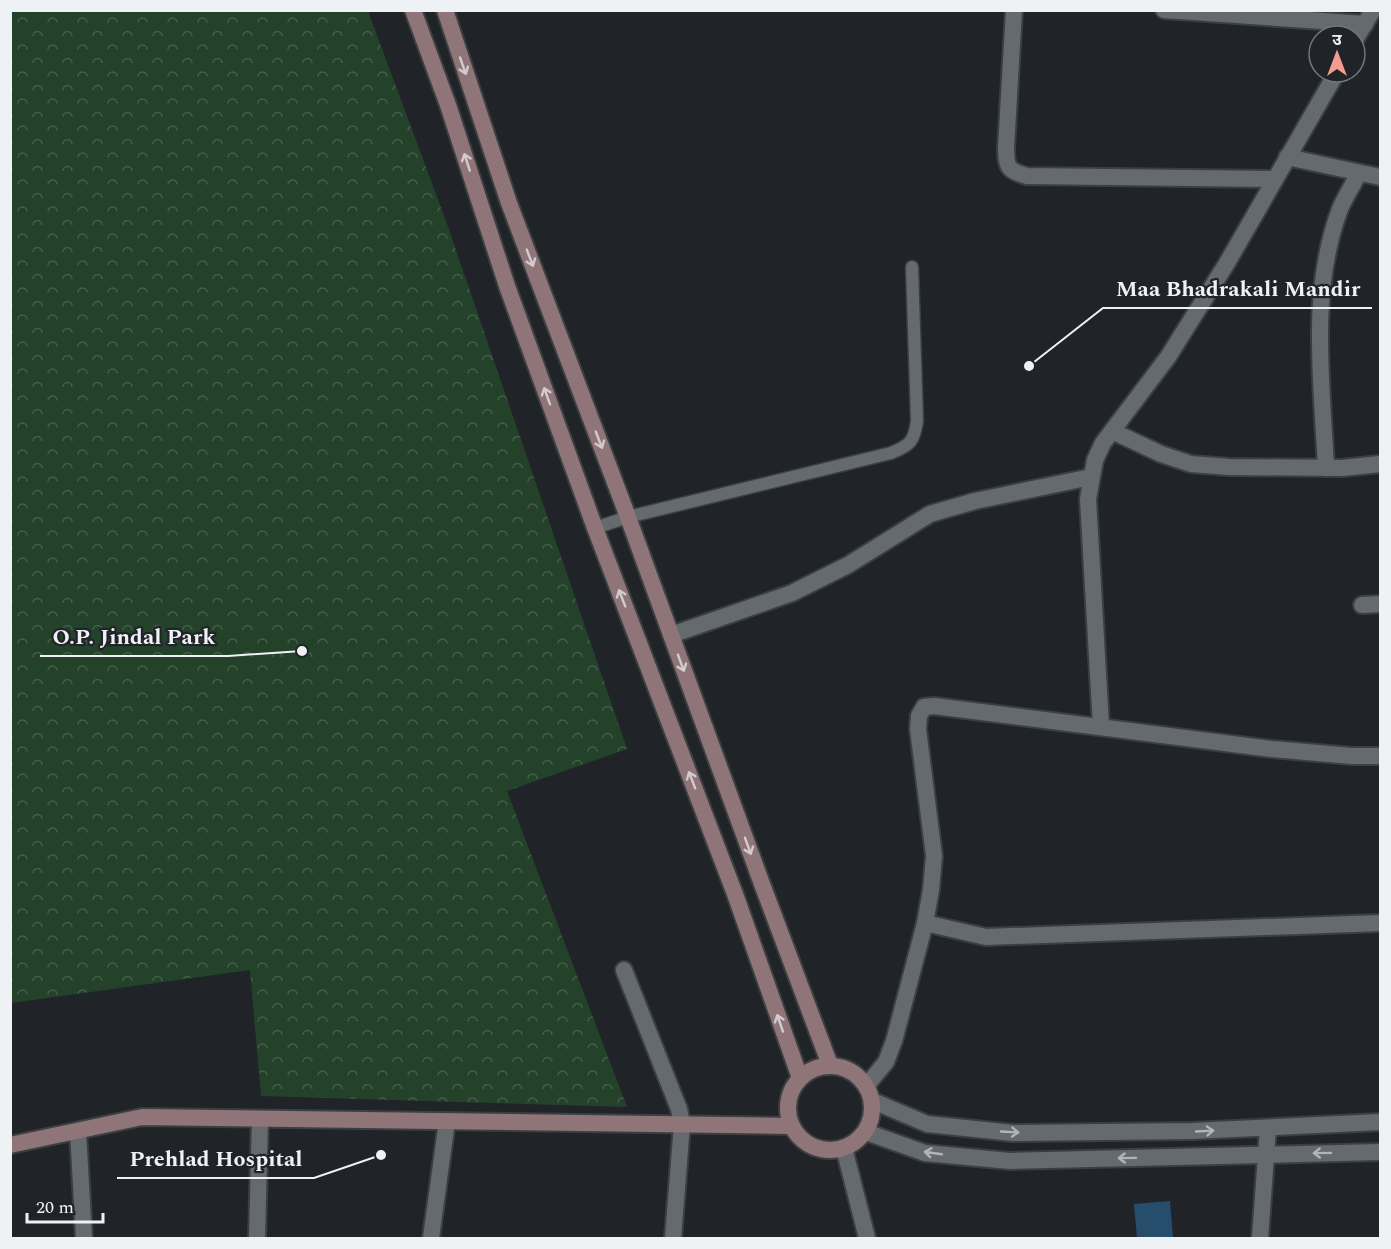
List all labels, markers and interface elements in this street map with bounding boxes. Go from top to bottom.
north arrow [1307,24,1367,84]
text: उ [1332,28,1342,52]
one-way arrow [459,56,470,75]
one-way arrow [460,153,471,172]
one-way arrow [525,248,536,267]
callout: Maa Bhadrakali Mandir [1103,268,1372,308]
text: Maa Bhadrakali Mandir [1116,273,1361,306]
one-way arrow [541,387,552,405]
one-way arrow [594,430,605,449]
one-way arrow [616,589,627,608]
callout: O.P. Jindal Park [40,616,228,656]
text: O.P. Jindal Park [52,621,216,654]
one-way arrow [677,653,688,671]
one-way arrow [686,771,697,790]
one-way arrow [743,836,754,855]
one-way arrow [774,1014,785,1032]
one-way arrow [1195,1125,1215,1136]
one-way arrow [1000,1127,1020,1138]
callout: Prehlad Hospital [117,1138,314,1178]
text: Prehlad Hospital [130,1143,302,1176]
one-way arrow [923,1147,943,1158]
one-way arrow [1313,1148,1333,1159]
one-way arrow [1118,1152,1138,1164]
scale bar [27,1186,104,1224]
text: 20 m [36,1194,74,1221]

